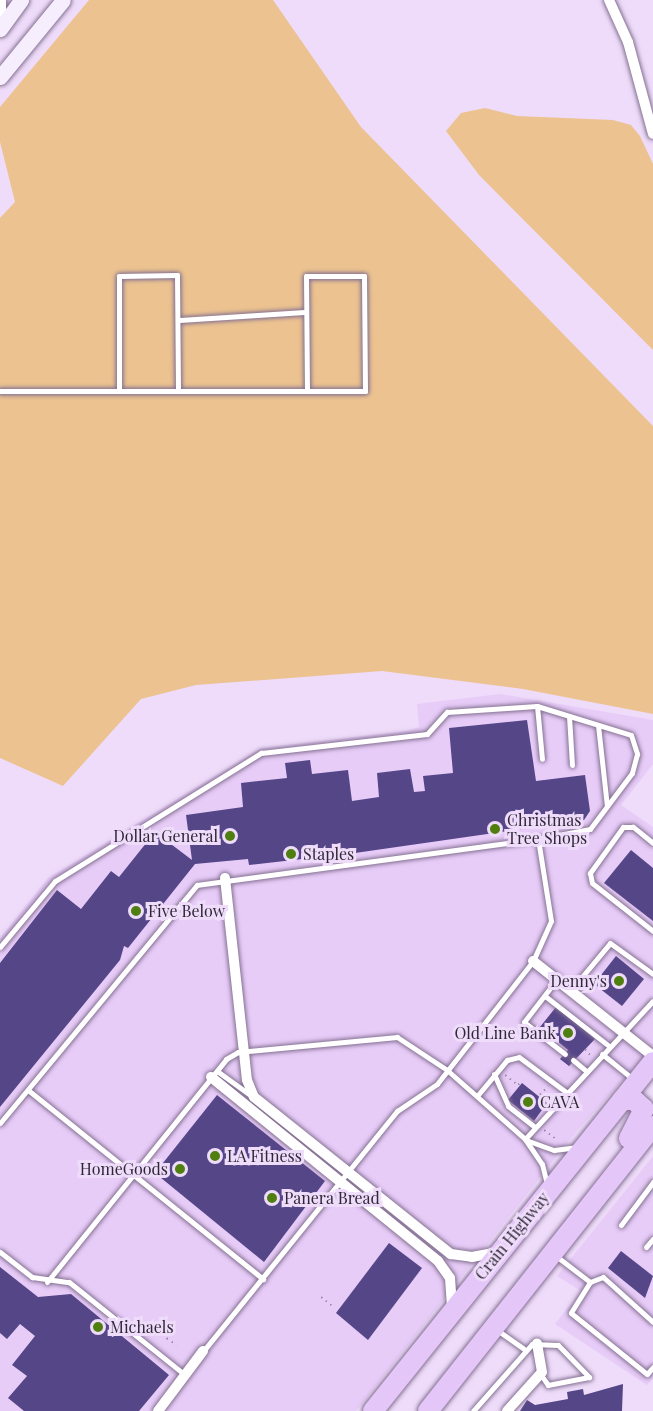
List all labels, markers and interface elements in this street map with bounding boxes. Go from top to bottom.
place label: Christmas Tree Shops [507,810,587,848]
marker: Christmas Tree Shops [488,822,502,836]
place label: Dollar General [113,826,218,846]
marker: Dollar General [223,829,237,843]
place label: Staples [303,844,354,864]
marker: Staples [284,847,298,861]
place label: Five Below [148,901,225,921]
marker: Five Below [129,904,143,918]
place label: Denny's [550,971,607,991]
marker: Denny's [612,974,626,988]
place label: Old Line Bank [455,1023,556,1043]
marker: Old Line Bank [561,1026,575,1040]
place label: CAVA [540,1092,579,1112]
marker: CAVA [521,1095,535,1109]
place label: LA Fitness [227,1146,302,1166]
marker: LA Fitness [208,1149,222,1163]
place label: HomeGoods [80,1159,168,1179]
marker: HomeGoods [173,1162,187,1176]
place label: Panera Bread [284,1188,380,1208]
street label: Crain Highway [471,1188,553,1284]
marker: Panera Bread [265,1191,279,1205]
place label: Michaels [110,1317,174,1337]
marker: Michaels [91,1320,105,1334]

